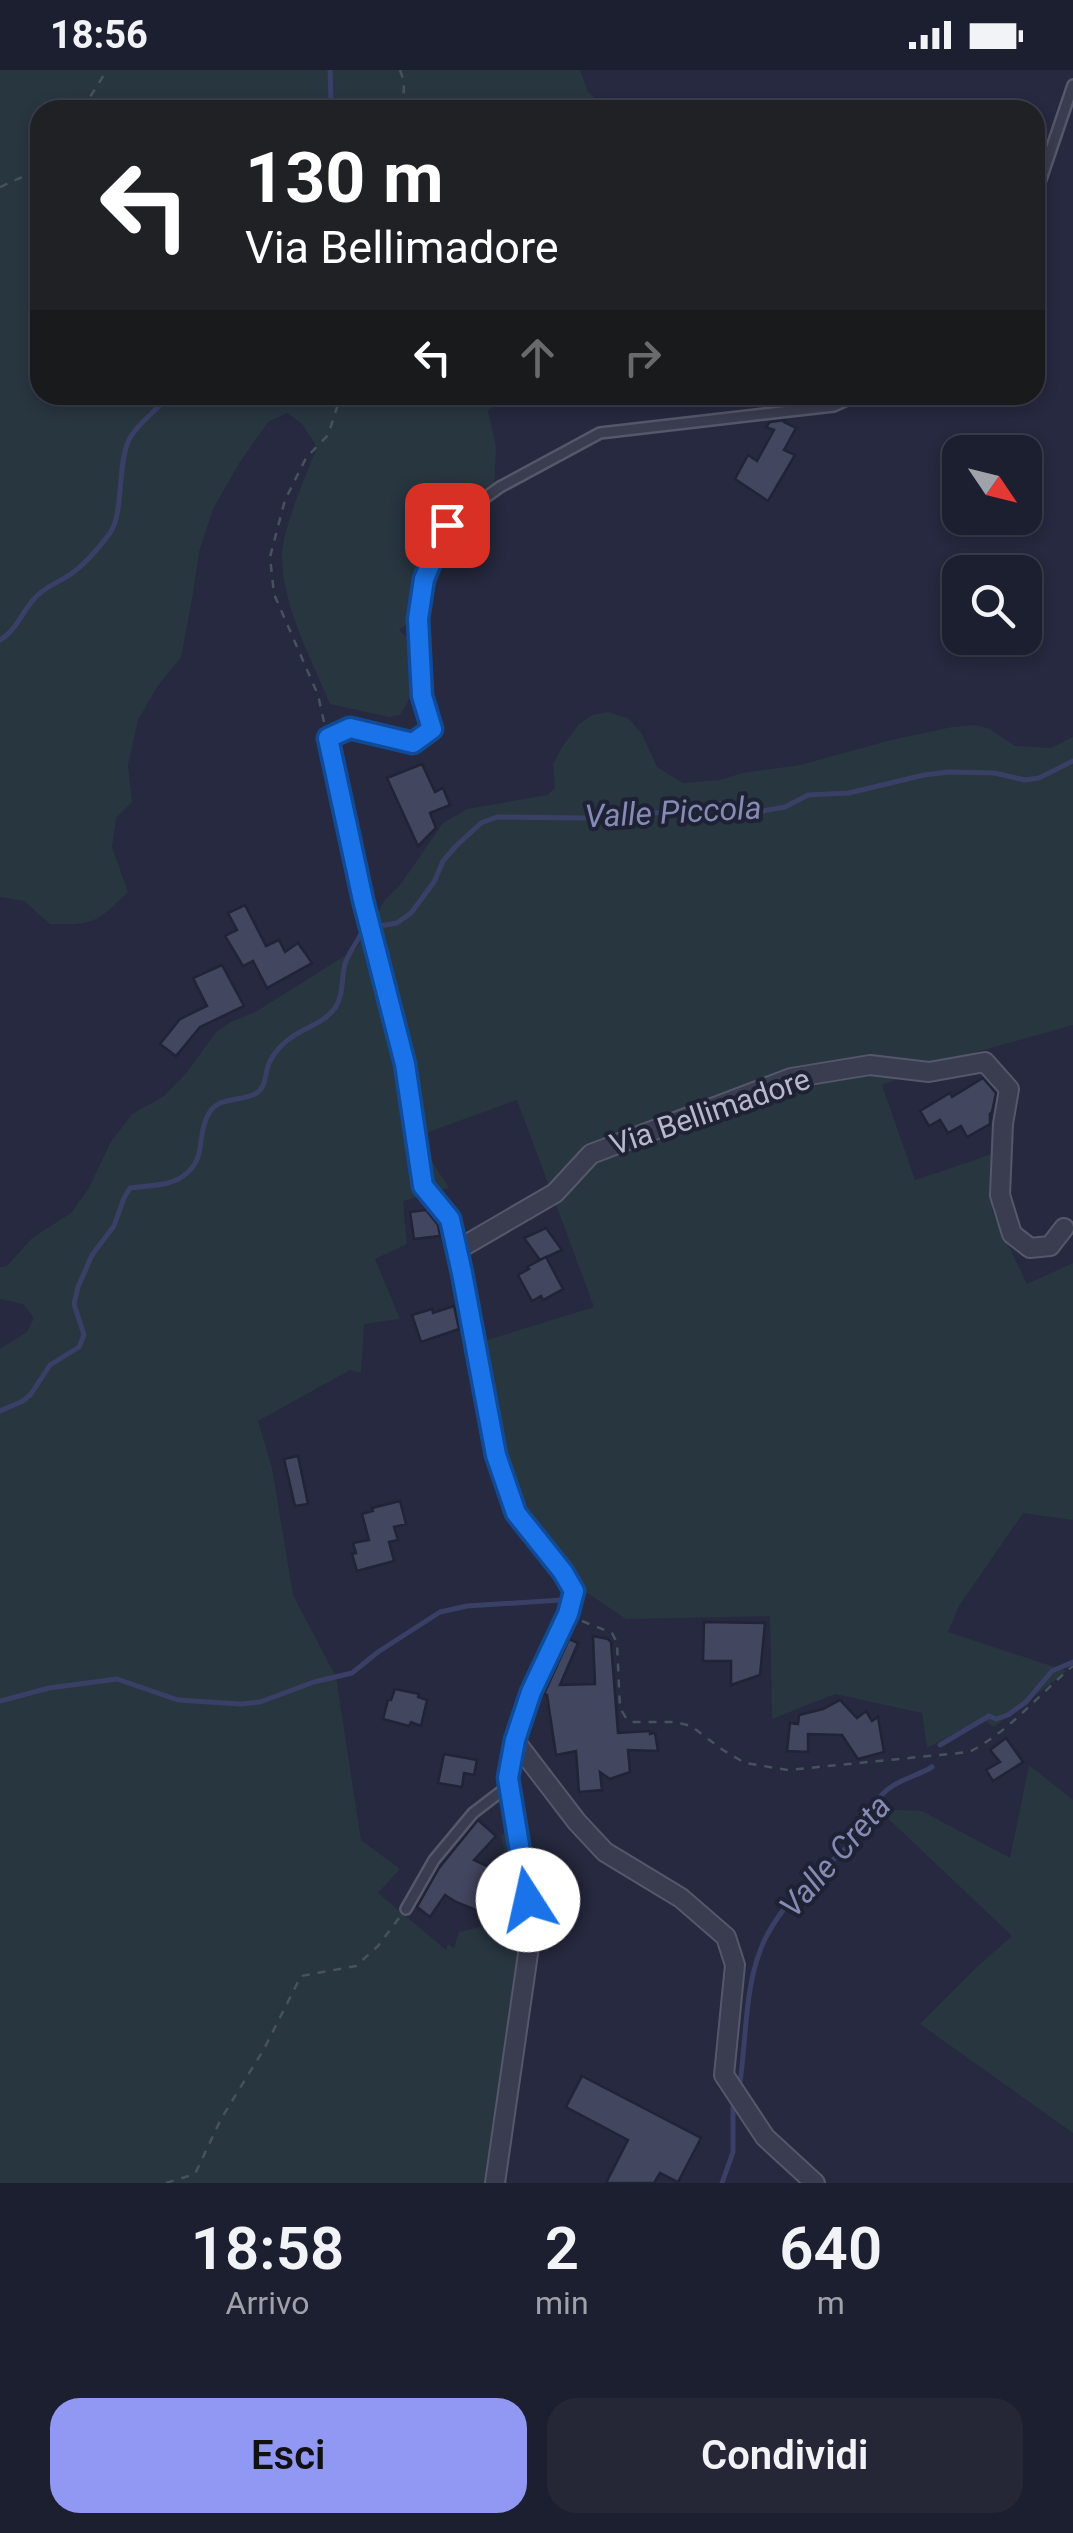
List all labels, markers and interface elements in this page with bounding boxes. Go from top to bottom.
text: 18:56 [50,13,148,57]
text: 130 m [245,137,444,219]
icon: left [80,140,210,270]
text: Via Bellimadore [245,221,559,274]
icon: left [405,330,460,385]
icon: ahead [510,330,565,385]
icon: right [615,330,670,385]
north arrow [942,435,1042,535]
map controls [942,435,1042,655]
pin [405,483,490,568]
icon: arrive [420,498,475,553]
button: search [942,555,1042,655]
water label: Valle Piccola [584,788,762,836]
street label: Via Bellimadore [605,1061,814,1162]
water label: Valle Creta [772,1787,898,1925]
position arrow [476,1848,580,1952]
text: 18:58 [191,2213,344,2284]
text: 2 [545,2213,579,2284]
text: 640 [779,2213,882,2284]
text: Arrivo [226,2284,309,2322]
text: min [535,2284,589,2322]
text: m [817,2284,845,2322]
button: Esci [50,2398,527,2513]
button: Condividi [547,2398,1023,2513]

